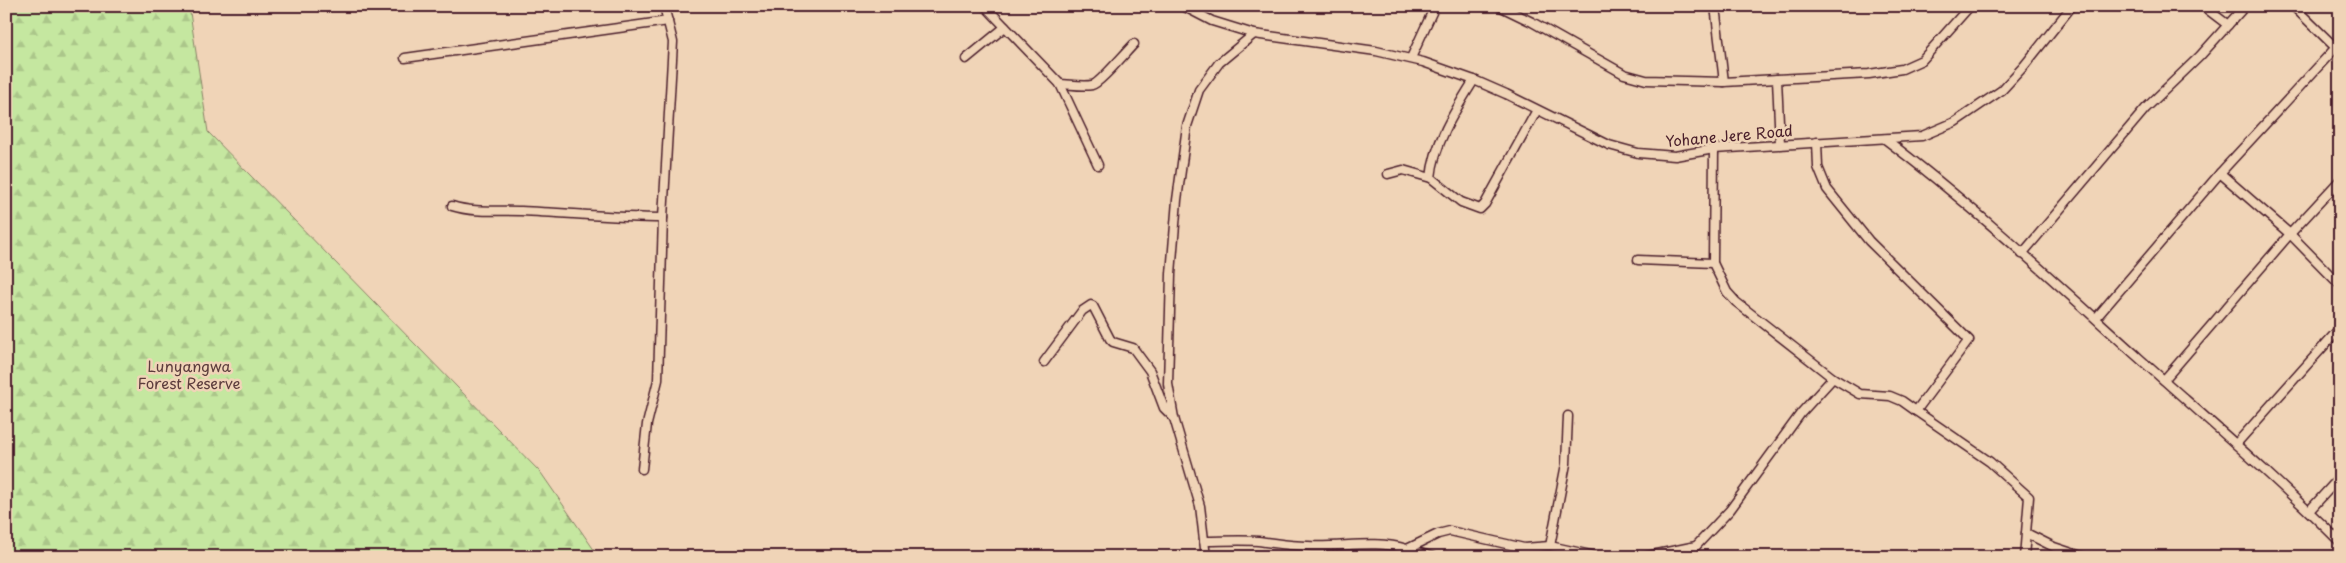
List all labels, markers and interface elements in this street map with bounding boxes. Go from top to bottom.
street label: Yohane Jere Road [1664,118,1794,152]
park label: Lunyangwa Forest Reserve [137,354,241,394]

